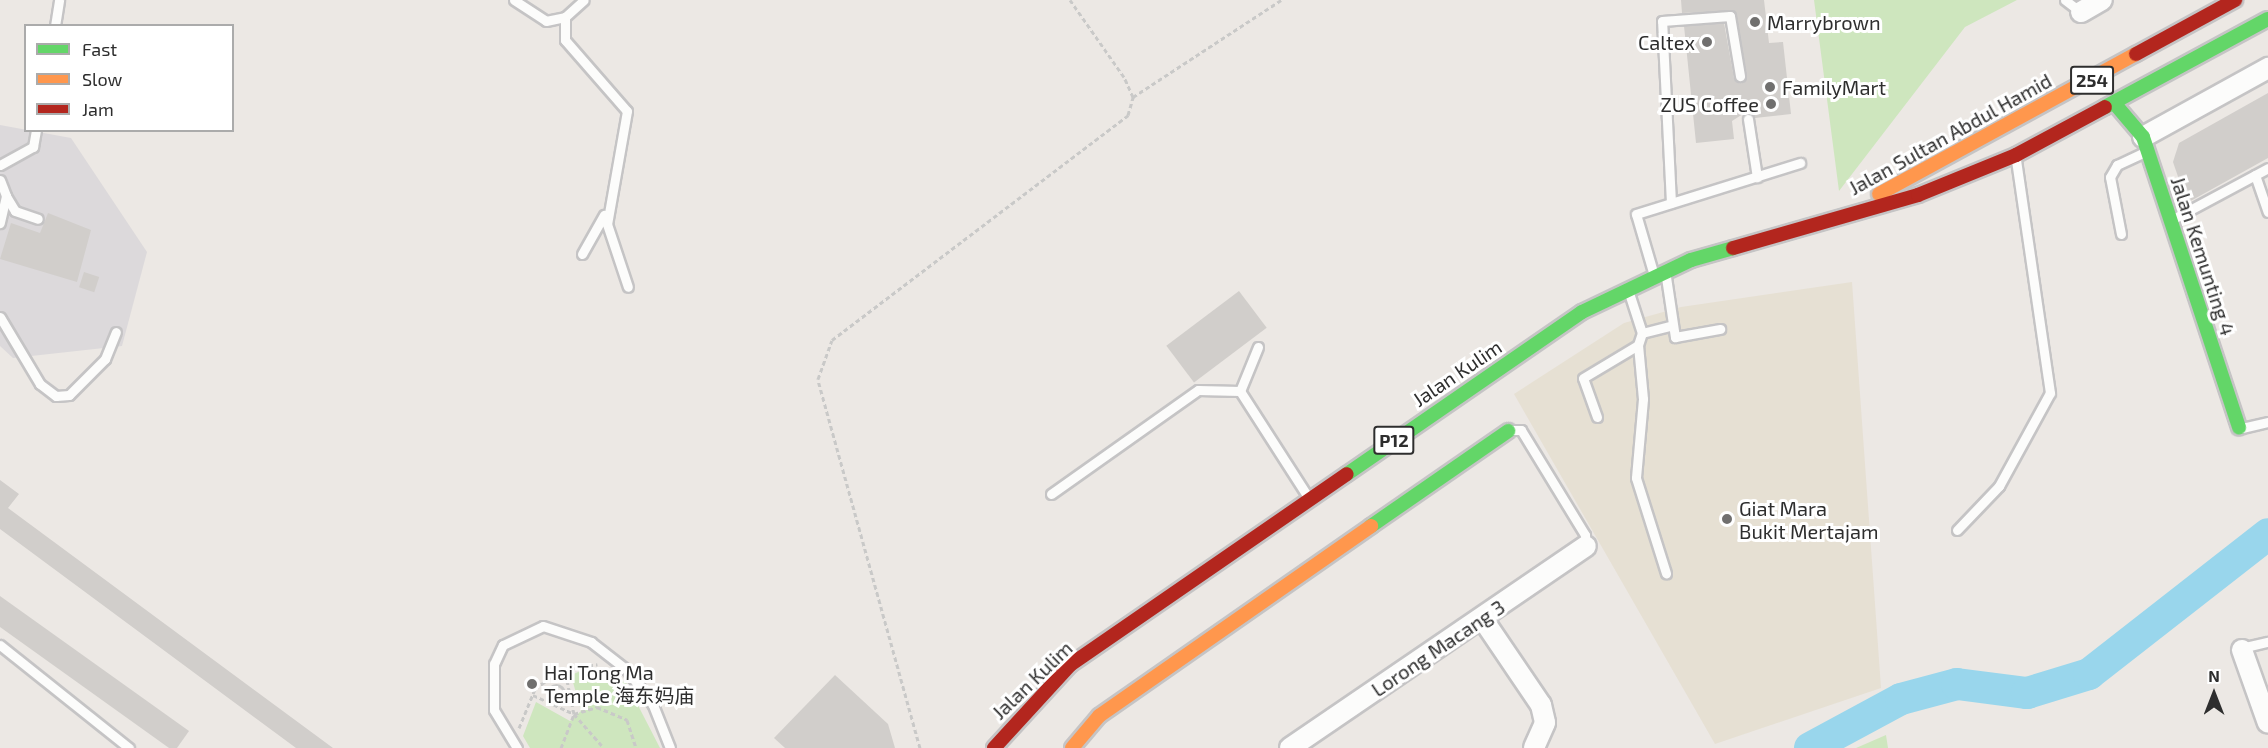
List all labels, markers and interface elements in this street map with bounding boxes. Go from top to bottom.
place label: Marrybrown [1767,10,1881,34]
marker: Marrybrown [1748,15,1762,29]
legend [24,24,234,132]
place label: Caltex [1638,30,1695,54]
marker: Caltex [1700,35,1714,49]
text: Fast [82,38,117,60]
road number: 254 [2070,65,2114,95]
text: Slow [82,68,122,90]
street label: Jalan Sultan Abdul Hamid [1844,68,2056,200]
place label: FamilyMart [1782,75,1886,99]
marker: FamilyMart [1763,80,1777,94]
place label: ZUS Coffee [1660,92,1759,116]
marker: ZUS Coffee [1764,97,1778,111]
text: Jam [82,98,114,120]
street label: Jalan Kemunting 4 [2166,173,2240,339]
street label: Jalan Kulim [1408,334,1506,412]
road number: P12 [1373,425,1415,455]
place label: Giat Mara Bukit Mertajam [1739,496,1878,543]
marker: Giat Mara Bukit Mertajam [1720,512,1734,526]
street label: Lorong Macang 3 [1367,595,1509,701]
street label: Jalan Kulim [987,636,1077,724]
place label: Hai Tong Ma Temple 海东妈庙 [544,660,694,707]
north arrow [2184,664,2244,724]
text: N [2208,666,2220,685]
marker: Hai Tong Ma Temple 海东妈庙 [525,677,539,691]

